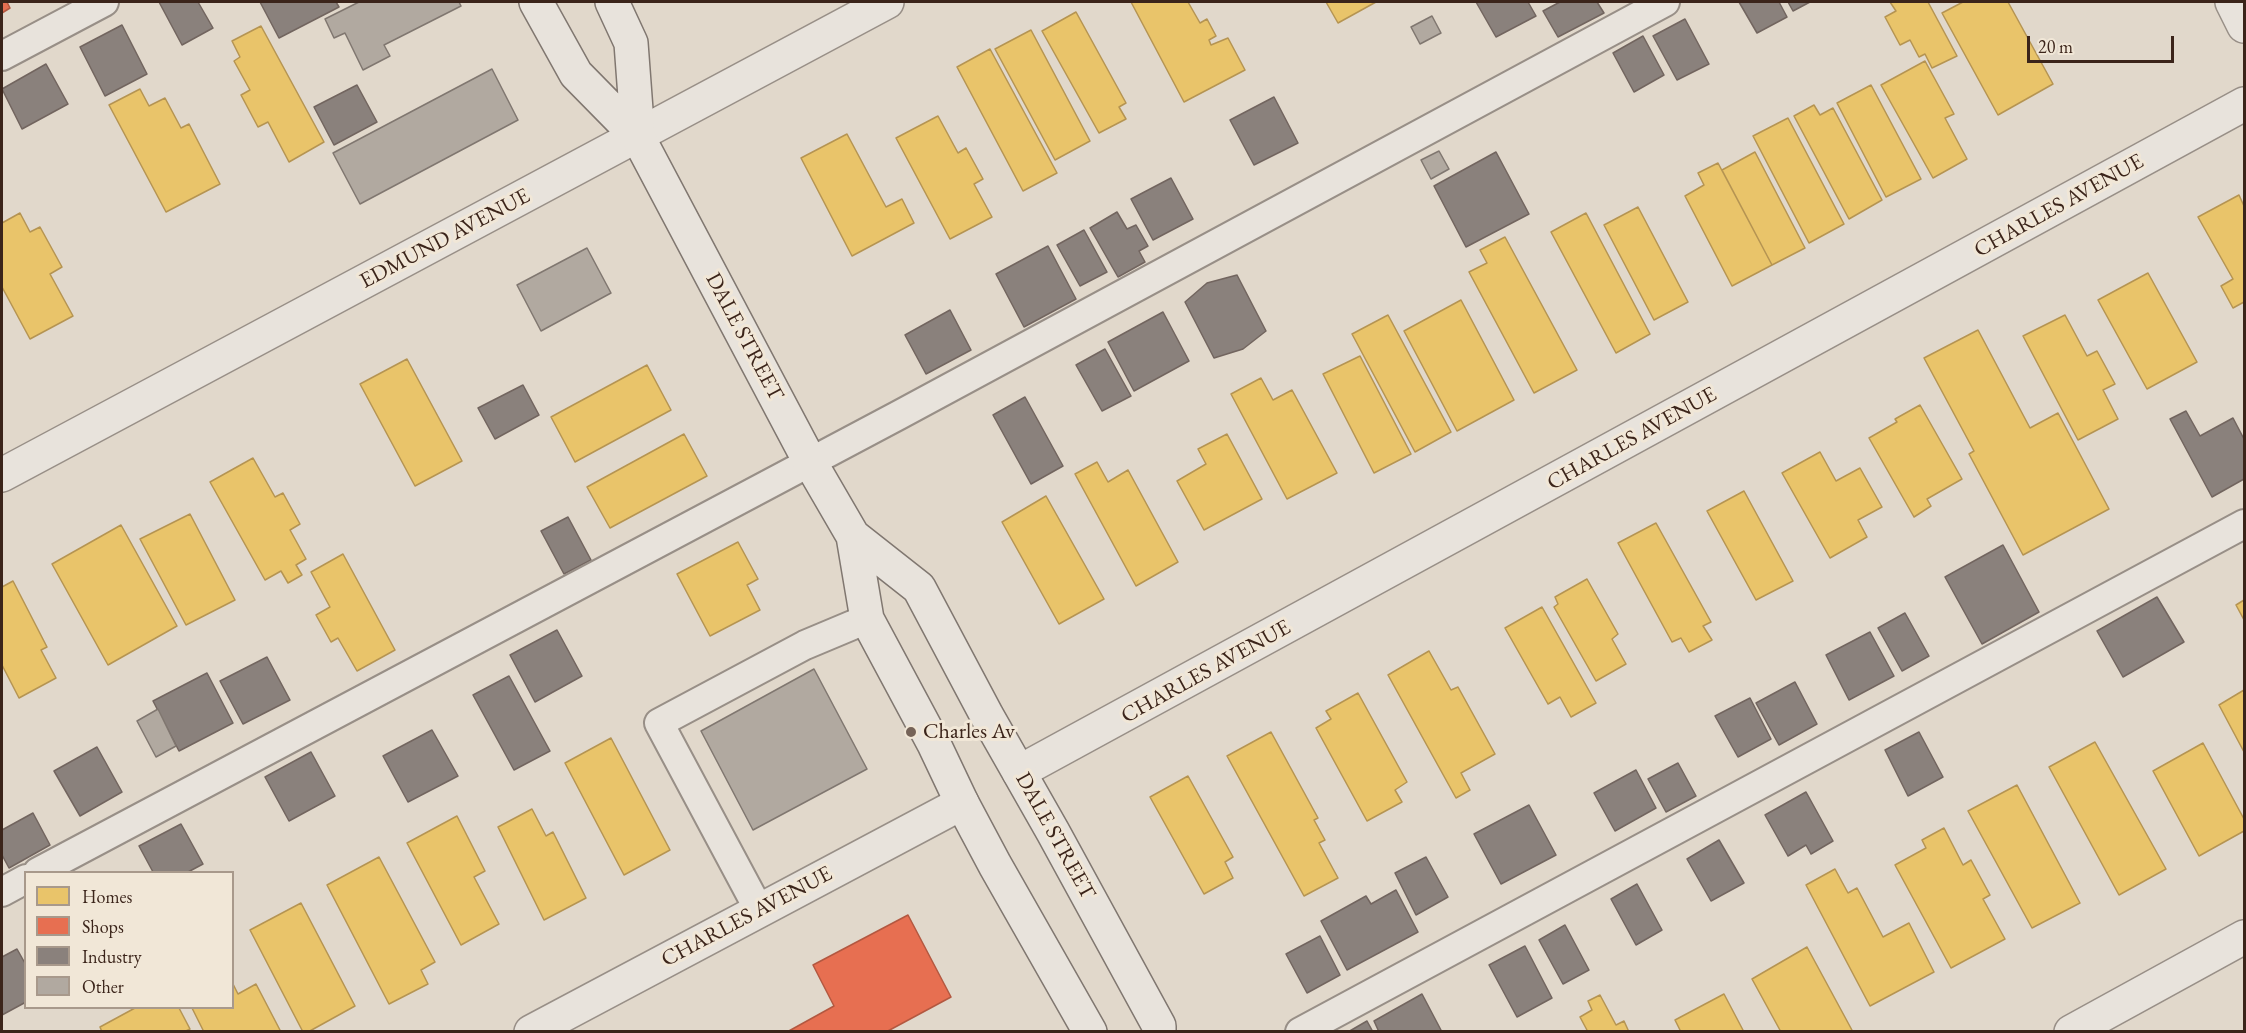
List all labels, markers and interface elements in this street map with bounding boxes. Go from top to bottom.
scale bar [2030,24,2177,62]
text: 20 m [2038,35,2073,58]
street label: CHARLES AVENUE [1970,148,2148,264]
street label: EDMUND AVENUE [355,183,535,295]
street label: DALE STREET [699,269,789,405]
street label: CHARLES AVENUE [1543,381,1721,497]
street label: CHARLES AVENUE [1117,614,1295,730]
place label: Charles Av [923,719,1015,745]
marker: Charles Av [904,725,918,739]
street label: DALE STREET [1009,768,1101,904]
street label: CHARLES AVENUE [657,861,837,973]
legend [24,871,234,1009]
text: Homes [82,885,132,908]
text: Shops [82,915,124,938]
text: Industry [82,945,142,968]
text: Other [82,975,124,998]

